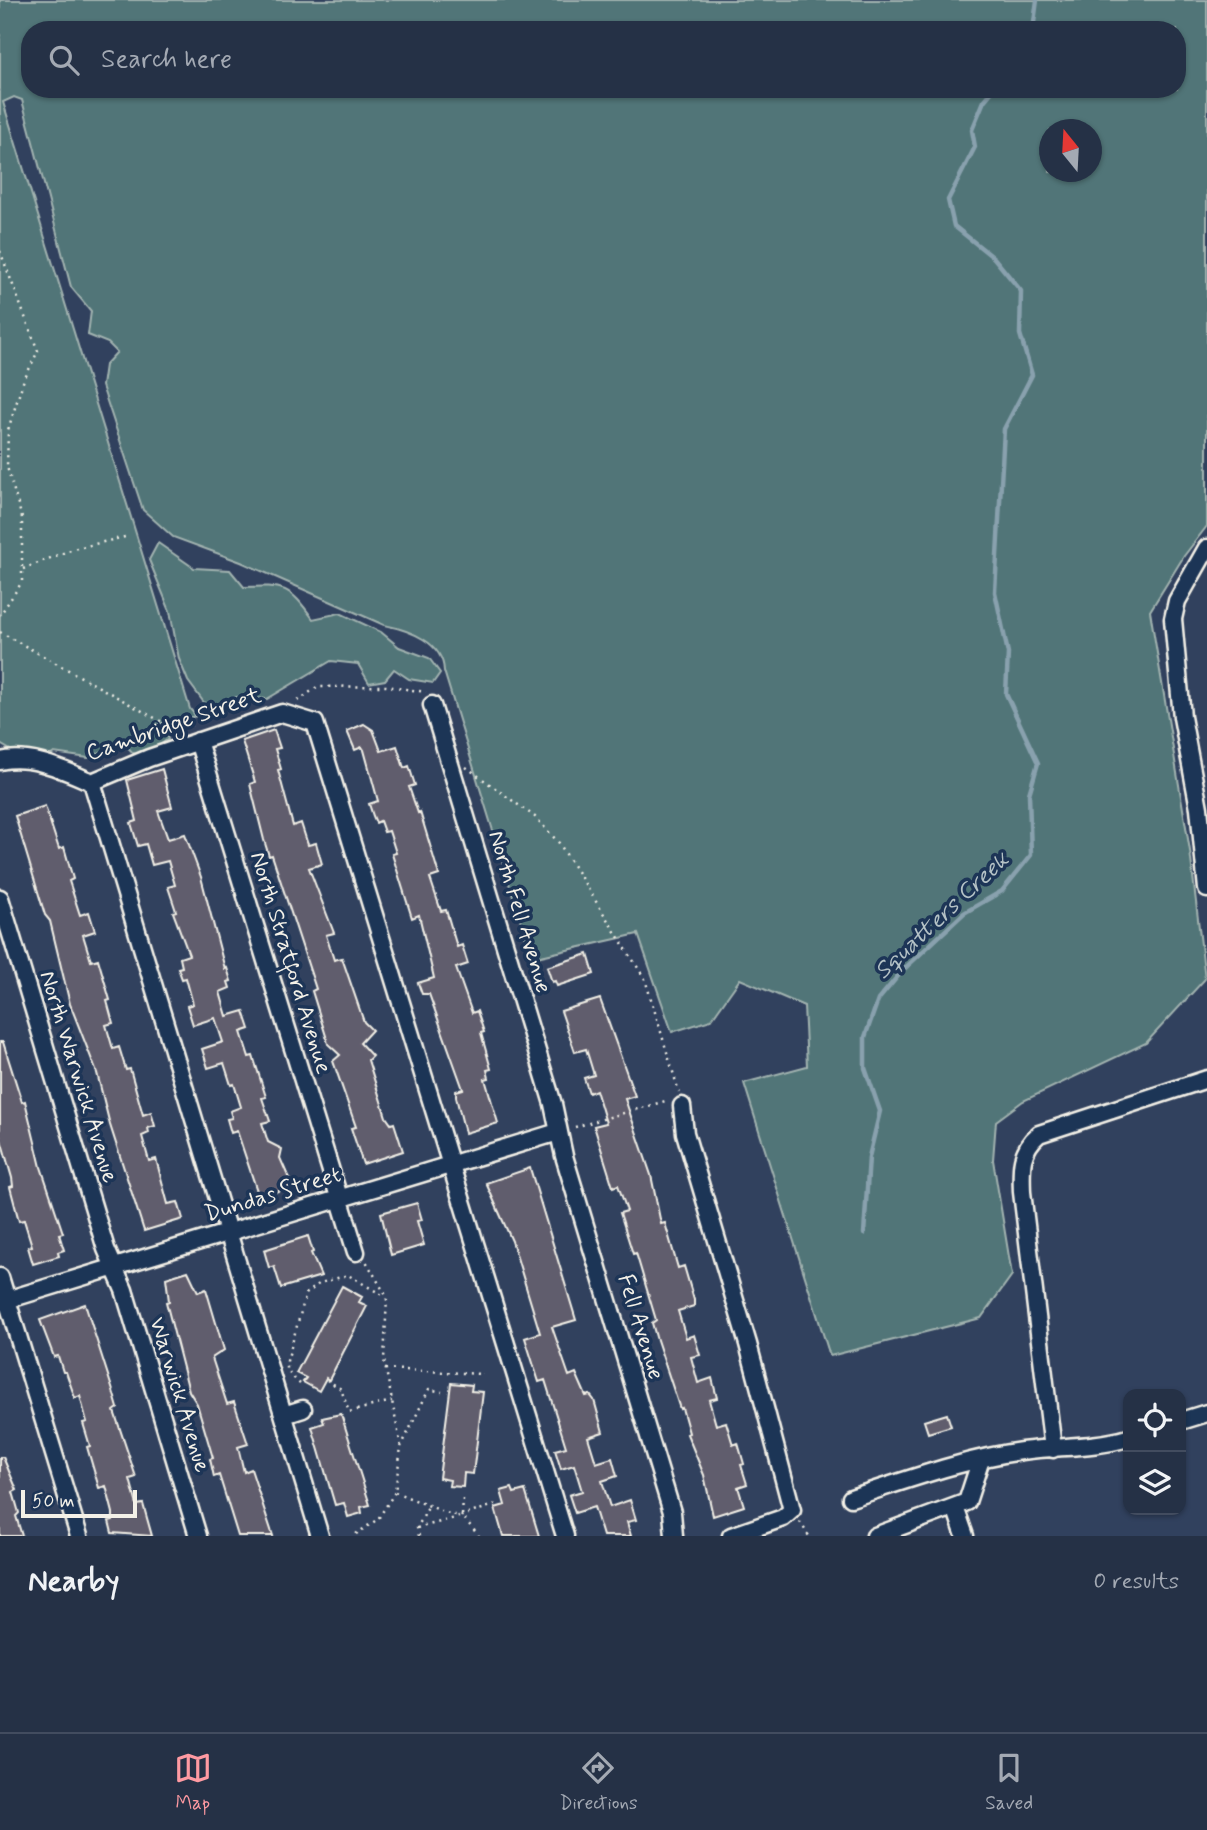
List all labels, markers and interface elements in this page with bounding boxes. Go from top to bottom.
search box [21,21,1186,98]
icon: search [45,41,83,79]
text: Search here [101,43,232,77]
north arrow [1039,119,1102,182]
street label: Cambridge Street [83,681,267,771]
street label: North Fell Avenue [480,827,558,997]
water label: Squatters Creek [868,845,1017,986]
street label: North Stratford Avenue [241,848,338,1078]
street label: North Warwick Avenue [31,967,125,1187]
street label: Dundas Street [201,1160,345,1230]
street label: Fell Avenue [610,1271,670,1383]
street label: Warwick Avenue [141,1314,217,1476]
map controls [1123,1389,1186,1515]
button: locate [1123,1389,1186,1452]
button: layers [1123,1452,1186,1515]
scale bar [21,1487,136,1519]
text: 50 m [32,1489,75,1514]
text: Nearby [28,1562,119,1601]
text: 0 results [1093,1567,1179,1597]
tab: Map [174,1749,212,1816]
tab: Directions [559,1749,638,1816]
tab: Saved [985,1749,1033,1816]

